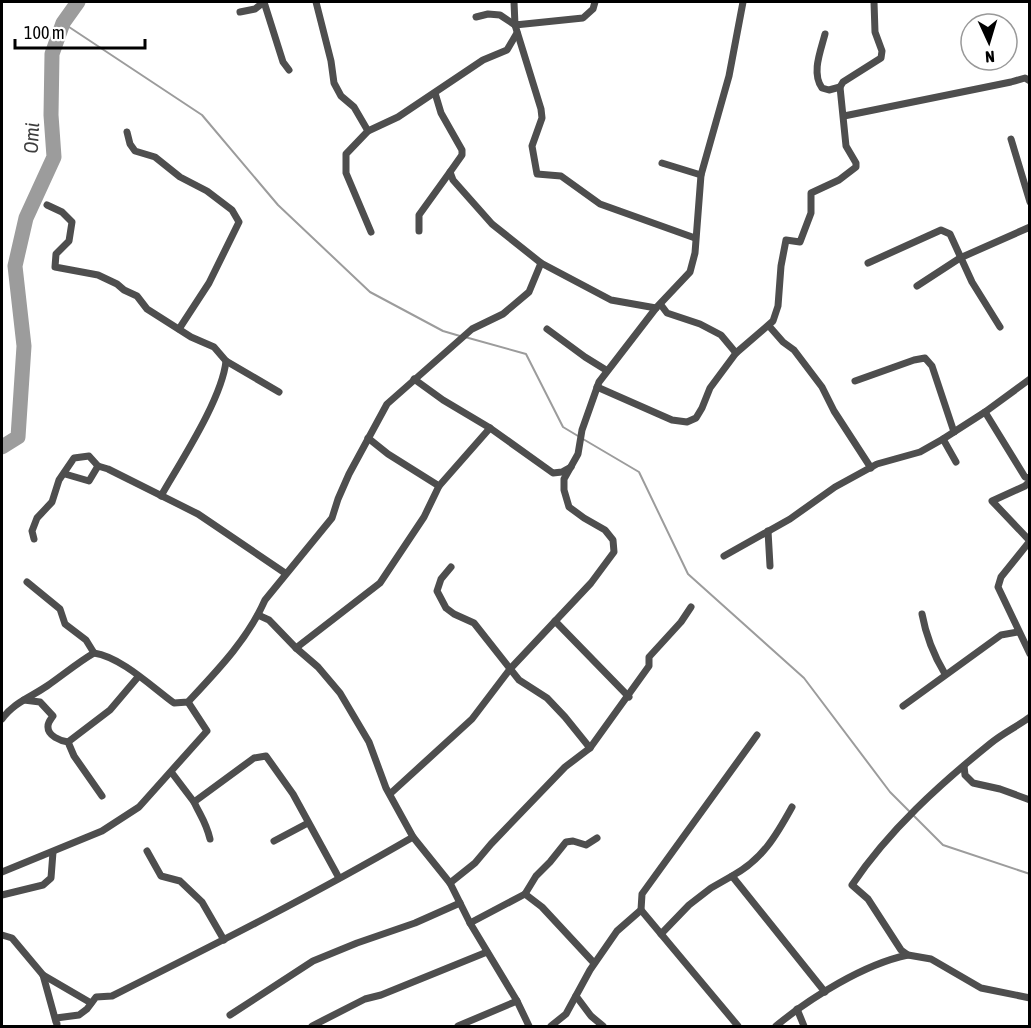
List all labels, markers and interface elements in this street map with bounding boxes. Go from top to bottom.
scale bar [15,12,146,50]
north arrow [959,12,1019,72]
text: 100 m [24,22,65,43]
text: N [985,48,995,66]
water label: Omi [19,122,43,154]

